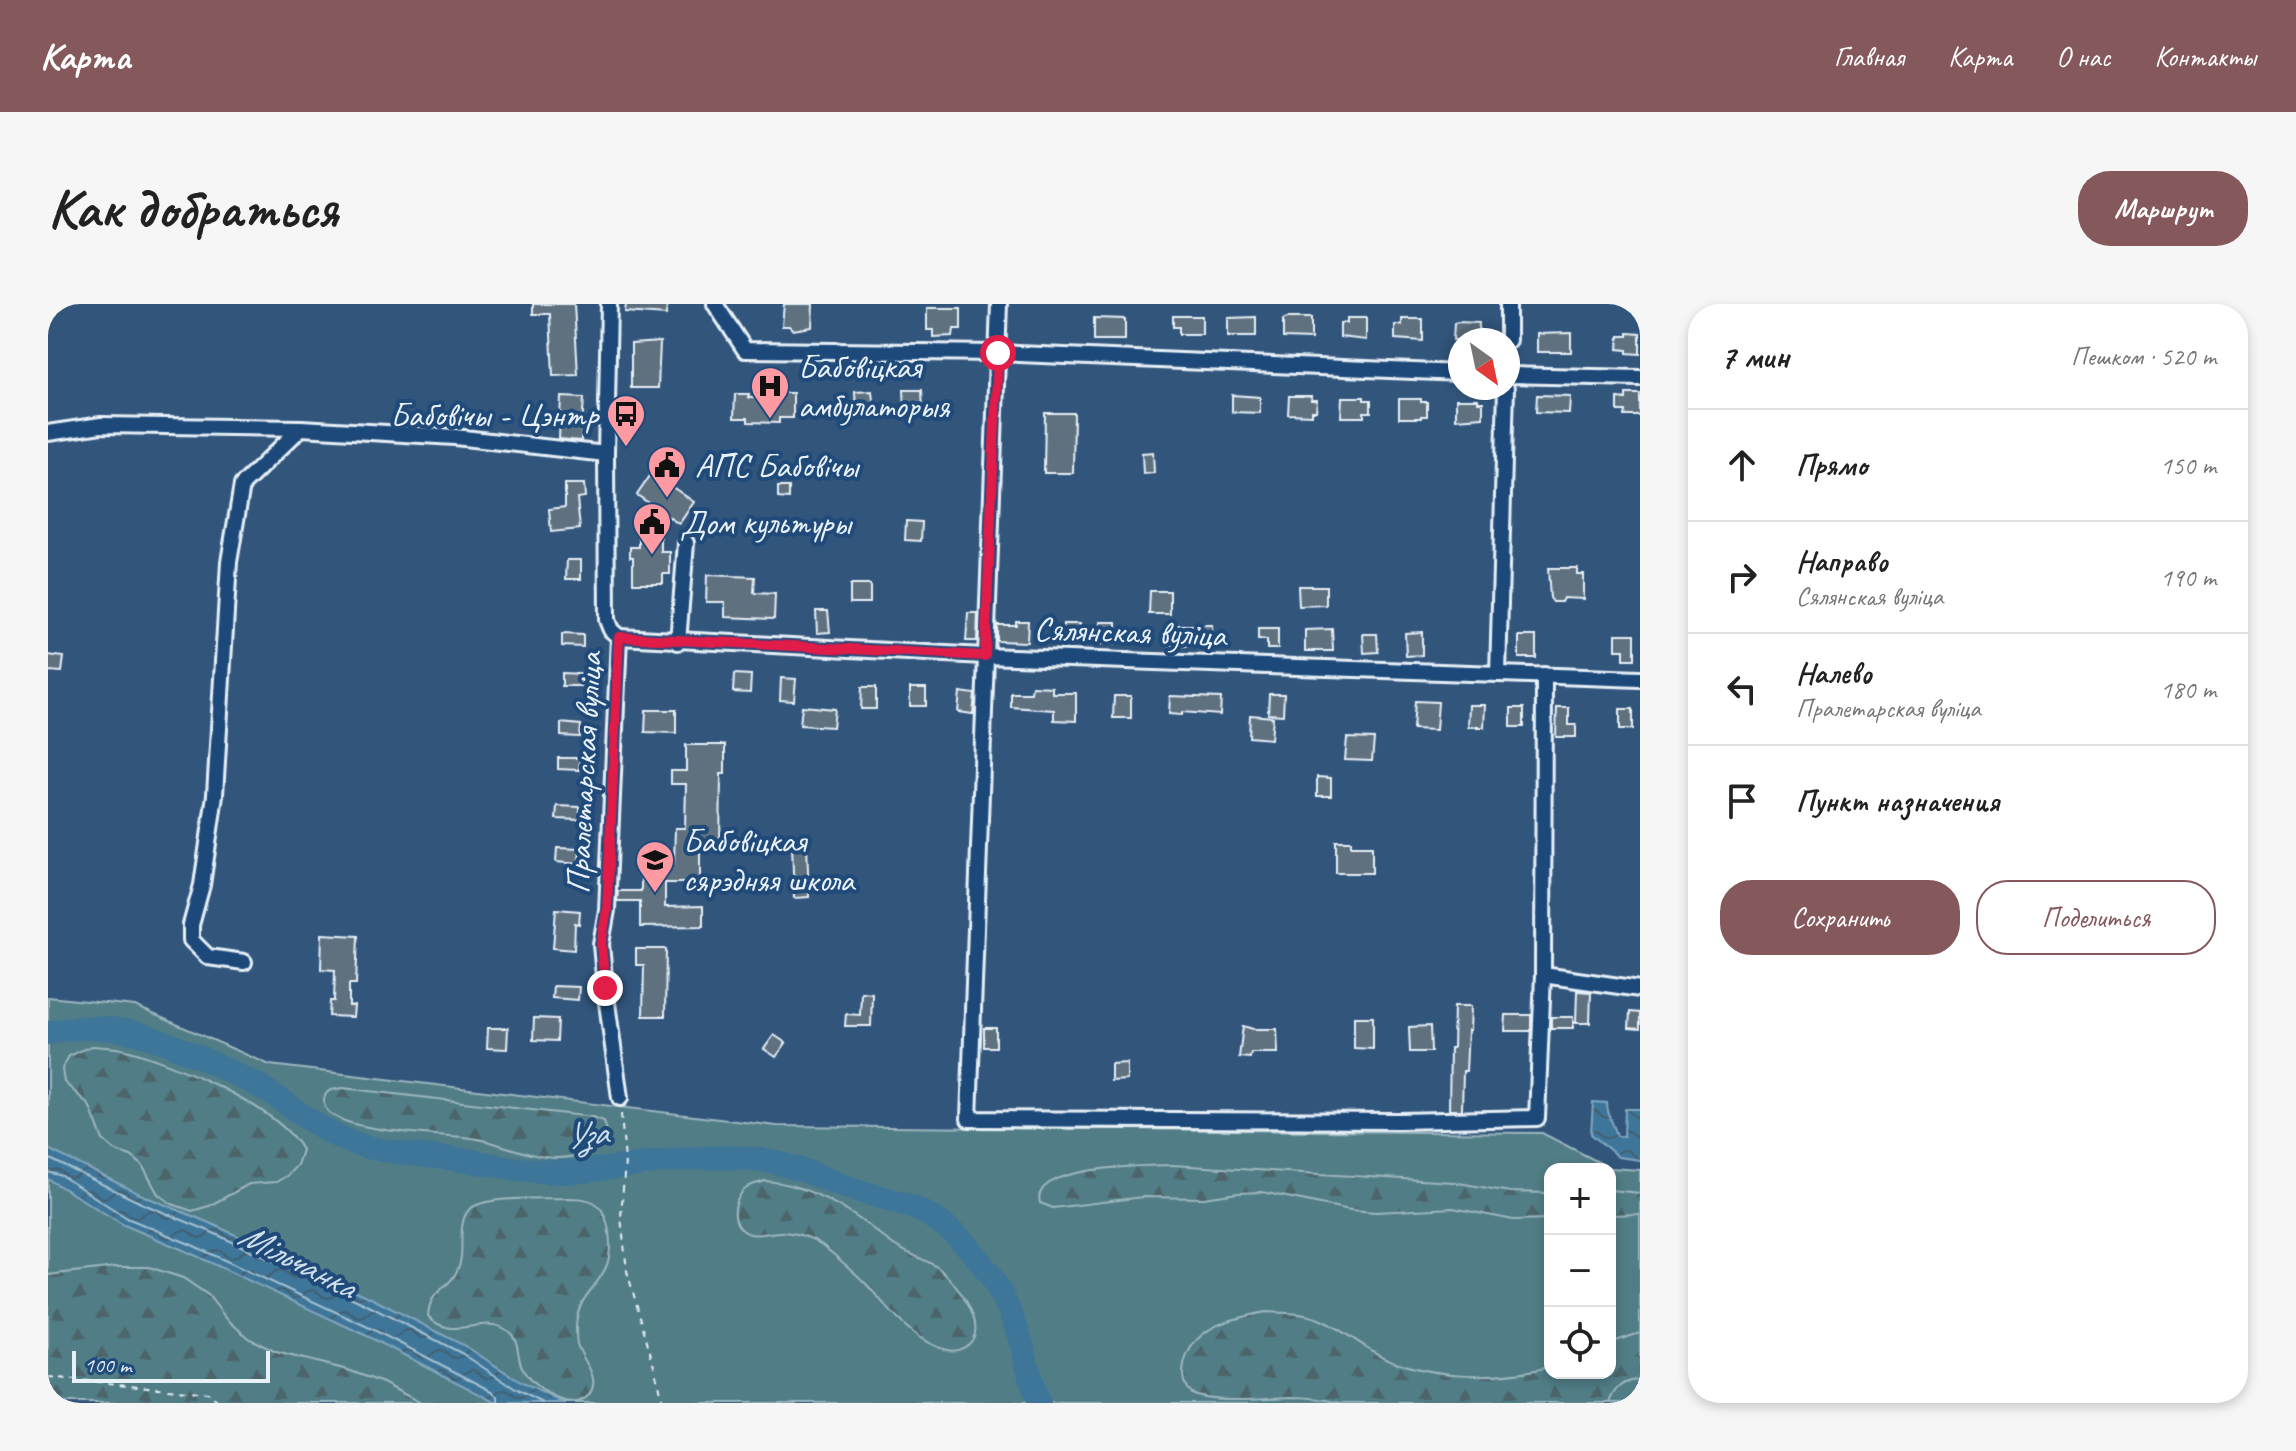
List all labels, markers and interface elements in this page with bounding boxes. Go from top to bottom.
text: Карта [40,33,130,80]
text: Главная [1834,39,1904,74]
text: Карта [1948,39,2012,74]
text: О нас [2056,39,2110,74]
text: Контакты [2154,39,2256,74]
button: Маршрут [2078,171,2248,246]
text: Как добраться [48,173,338,244]
north arrow [1448,328,1520,400]
route start [980,335,1016,371]
text: 7 мин [1720,335,1789,378]
text: Пешком · 520 m [2071,340,2216,373]
place label: Бабовіцкая амбулаторыя [798,345,951,427]
hospital icon: Бабовіцкая амбулаторыя [749,365,791,420]
place label: Бабовічы - Цэнтр [390,393,600,436]
bus stop icon: Бабовічы - Цэнтр [605,393,647,448]
icon: ahead [1720,443,1764,487]
public building icon: АПС Бабовічы [646,444,688,499]
place label: АПС Бабовічы [695,444,861,487]
text: Прямо [1796,446,1867,484]
text: 150 m [2160,449,2216,482]
public building icon: Дом культуры [631,501,673,556]
place label: Дом культуры [680,501,854,544]
text: Направо [1796,542,1888,580]
icon: right [1720,555,1764,599]
text: 190 m [2160,561,2216,594]
text: Сялянская вуліца [1796,580,1943,613]
street label: Сялянская вуліца [1033,607,1229,656]
street label: Пралетарская вуліца [556,649,611,895]
text: Налево [1796,654,1872,692]
icon: left [1720,667,1764,711]
text: 180 m [2160,673,2216,706]
text: Пралетарская вуліца [1796,692,1981,725]
icon: arrive [1720,779,1764,823]
text: Пункт назначения [1796,782,1999,820]
place label: Бабовіцкая сярэдняя школа [683,819,856,901]
school or university icon: Бабовіцкая сярэдняя школа [634,839,676,894]
button: Сохранить [1720,880,1960,955]
button: Поделиться [1976,880,2216,955]
route end [587,970,623,1006]
water label: Уза [563,1109,613,1159]
map controls [1544,1163,1616,1379]
button: + [1544,1163,1616,1235]
water label: Мільчанка [231,1211,367,1310]
button: − [1544,1235,1616,1307]
button: locate [1544,1307,1616,1379]
scale bar [72,1347,270,1383]
text: 100 m [84,1351,131,1379]

